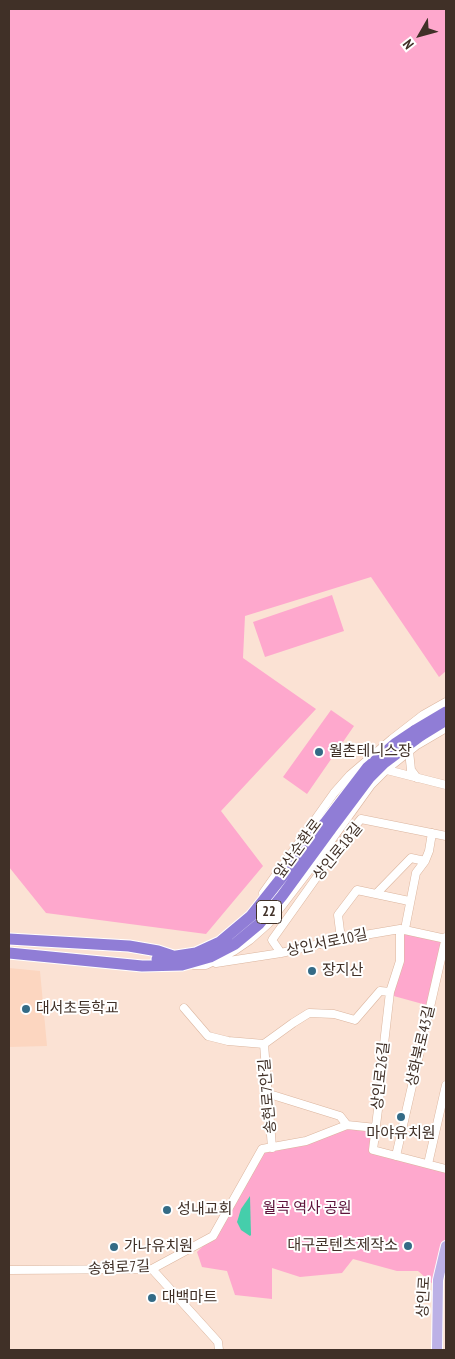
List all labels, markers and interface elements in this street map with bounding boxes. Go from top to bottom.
north arrow [395,10,445,60]
text: N [399,36,418,53]
place label: 월촌테니스장 [329,743,412,761]
marker: 월촌테니스장 [313,746,325,758]
street label: 앞산순환로 [270,816,326,882]
street label: 상인로18길 [309,820,367,884]
road number: 22 [256,900,282,924]
street label: 상인서로10길 [285,926,369,960]
place label: 장지산 [322,962,363,980]
marker: 장지산 [306,965,318,977]
place label: 대서초등학교 [36,1000,119,1018]
marker: 대서초등학교 [20,1003,32,1015]
street label: 상화북로43길 [403,1004,439,1088]
street label: 상인로26길 [368,1041,394,1111]
street label: 송현로7안길 [256,1057,280,1135]
marker: 마야유치원 [395,1111,407,1123]
place label: 마야유치원 [367,1125,435,1143]
park label: 월곡 역사 공원 [262,1200,352,1218]
place label: 성내교회 [177,1201,232,1219]
marker: 성내교회 [161,1204,173,1216]
place label: 대구콘텐츠제작소 [288,1237,398,1255]
place label: 가나유치원 [124,1238,193,1256]
marker: 대구콘텐츠제작소 [402,1240,414,1252]
marker: 가나유치원 [108,1241,120,1253]
street label: 송현로7길 [88,1257,150,1279]
street label: 상인로 [414,1276,434,1318]
place label: 대백마트 [162,1289,217,1307]
marker: 대백마트 [146,1292,158,1304]

